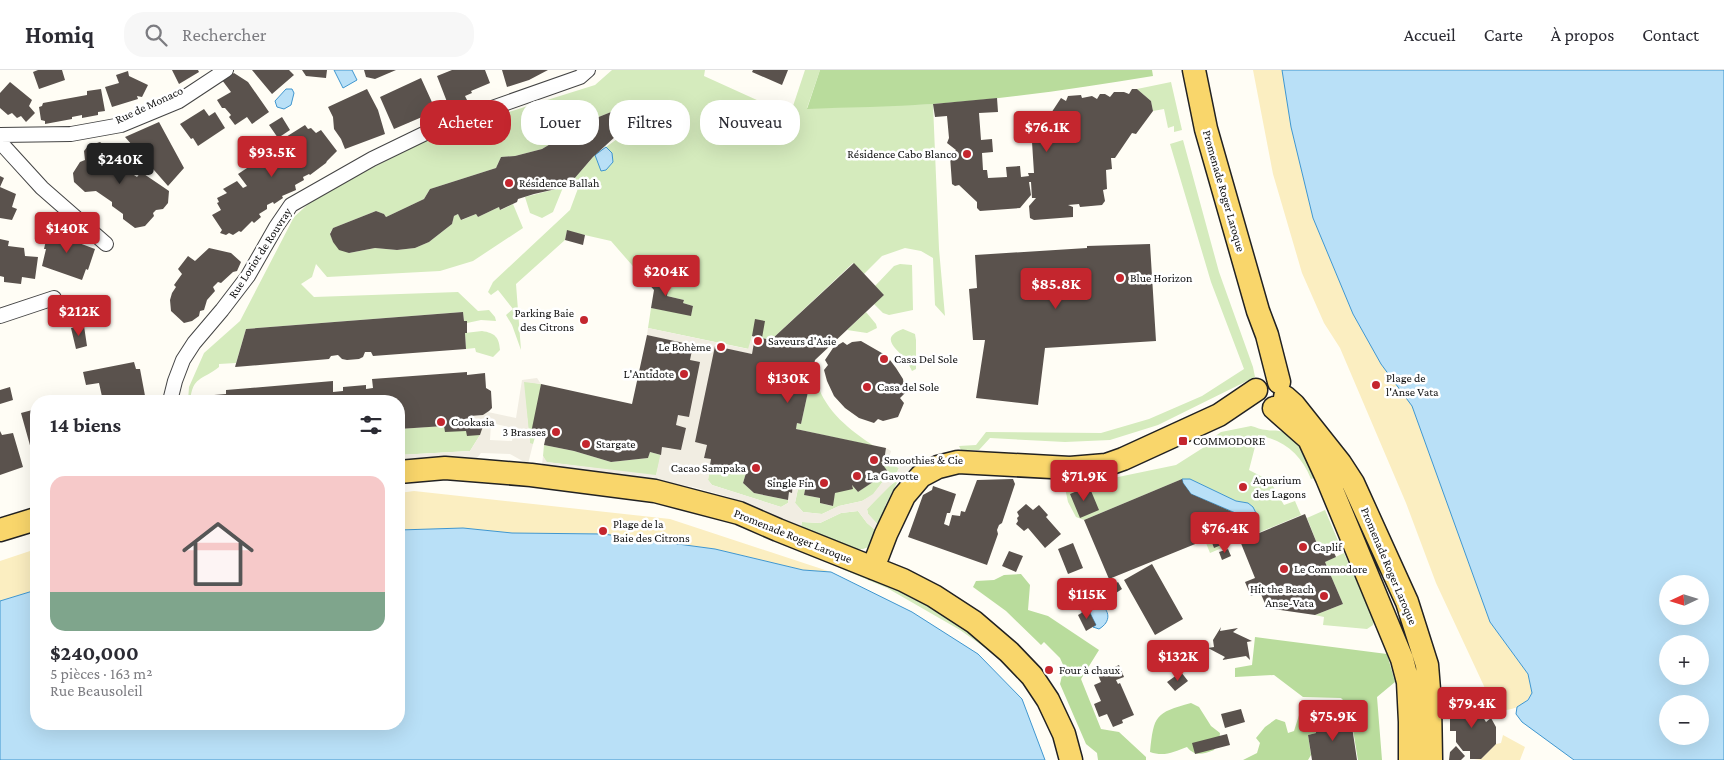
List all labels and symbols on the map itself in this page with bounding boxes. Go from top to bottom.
street label: Rue de Monaco [113,83,185,127]
pin: $76.1K [1006,111,1088,153]
street label: Promenade Roger Laroque [1200,129,1248,253]
pin: $93.5K [231,136,313,178]
pin: $240K [85,142,155,185]
place label: Résidence Cabo Blanco [847,147,957,161]
marker: Résidence Cabo Blanco [961,148,973,160]
place label: Résidence Ballah [519,176,600,190]
marker: Résidence Ballah [503,177,515,189]
street label: Rue Loriot de Rouvray [225,205,295,301]
pin: $140K [32,212,102,254]
pin: $204K [631,254,701,297]
pin: $85.8K [1015,268,1097,310]
place label: Blue Horizon [1130,271,1193,285]
marker: Blue Horizon [1114,272,1126,284]
pin: $212K [44,294,114,337]
place label: Parking Baie des Citrons [515,306,574,334]
marker: Parking Baie des Citrons [578,314,590,326]
place label: Saveurs d'Asie [768,334,836,348]
marker: Saveurs d'Asie [752,335,764,347]
place label: Le Bohème [658,340,711,354]
marker: Le Bohème [715,341,727,353]
place label: Casa Del Sole [894,352,958,366]
marker: Casa Del Sole [878,353,890,365]
pin: $130K [753,362,823,404]
place label: L'Antidote [624,367,674,381]
marker: L'Antidote [678,368,690,380]
place label: Plage de l'Anse Vata [1386,371,1439,399]
marker: Plage de l'Anse Vata [1370,379,1382,391]
place label: Casa del Sole [877,380,939,394]
marker: Casa del Sole [861,381,873,393]
place label: Cookasia [451,415,495,429]
marker: Cookasia [435,416,447,428]
place label: 3 Brasses [503,425,546,439]
marker: 3 Brasses [550,426,562,438]
place label: COMMODORE [1193,434,1266,448]
marker: COMMODORE [1177,435,1189,447]
place label: Stargate [596,437,636,451]
marker: Stargate [580,438,592,450]
place label: Smoothies & Cie [884,453,963,467]
marker: Smoothies & Cie [868,454,880,466]
pin: $71.9K [1043,460,1125,502]
place label: Cacao Sampaka [671,461,746,475]
marker: Cacao Sampaka [750,462,762,474]
place label: La Gavotte [867,469,918,483]
marker: La Gavotte [851,470,863,482]
place label: Aquarium des Lagons [1253,473,1306,501]
place label: Single Fin [767,476,815,490]
marker: Single Fin [818,477,830,489]
marker: Aquarium des Lagons [1237,481,1249,493]
street label: Promenade Roger Laroque [1358,505,1420,627]
street label: Promenade Roger Laroque [732,506,854,566]
pin: $76.4K [1184,512,1266,554]
place label: Plage de la Baie des Citrons [613,517,690,545]
marker: Plage de la Baie des Citrons [597,525,609,537]
place label: Caplif [1313,540,1343,554]
marker: Caplif [1297,541,1309,553]
place label: Le Commodore [1294,562,1367,576]
marker: Le Commodore [1278,563,1290,575]
north arrow [1659,575,1709,625]
pin: $115K [1052,578,1122,620]
place label: Hit the Beach Anse-Vata [1250,582,1315,610]
marker: Hit the Beach Anse-Vata [1318,590,1330,602]
pin: $132K [1143,640,1213,682]
place label: Four à chaux [1059,663,1121,677]
marker: Four à chaux [1043,664,1055,676]
pin: $79.4K [1431,686,1513,729]
pin: $75.9K [1292,700,1374,742]

